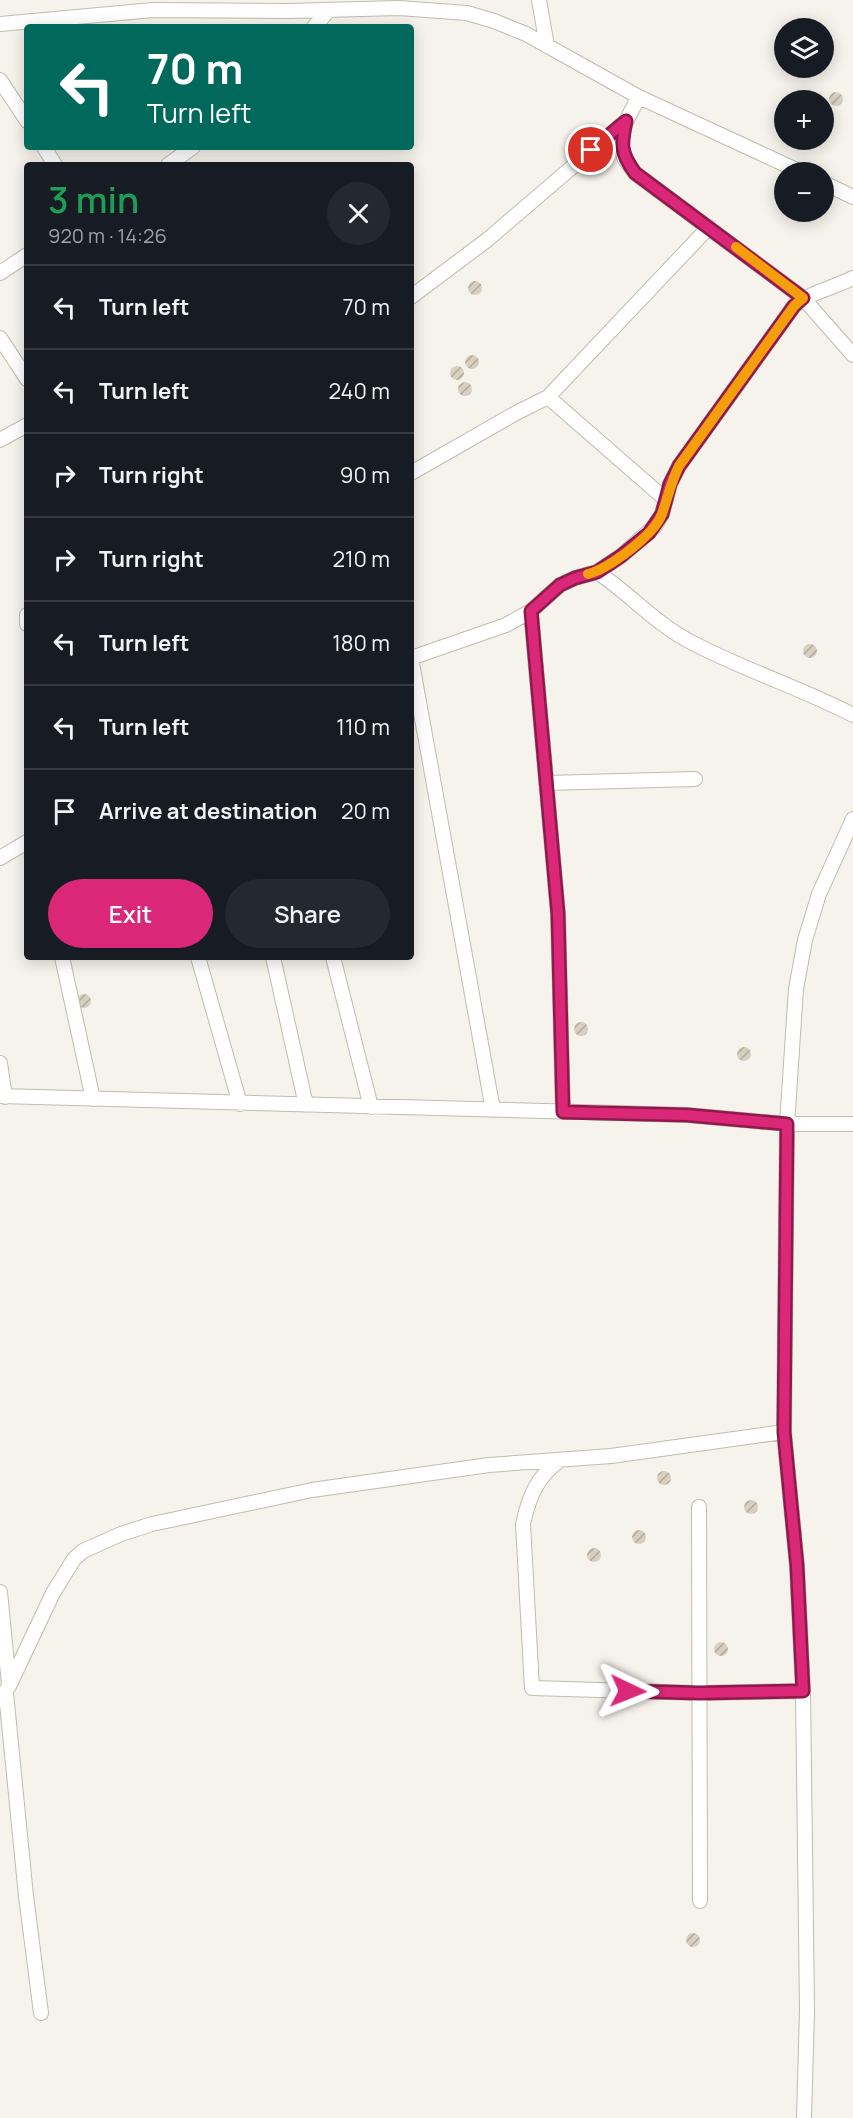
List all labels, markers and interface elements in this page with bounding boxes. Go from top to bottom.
map controls [774,18,834,222]
button: layers [774,18,834,78]
text: 70 m [147,39,243,97]
icon: left [48,48,126,126]
button: + [774,90,834,150]
text: Turn left [147,94,251,131]
pin [565,124,616,175]
icon: arrive [574,133,607,166]
button: − [774,162,834,222]
text: 3 min [48,175,139,224]
button: close [327,182,390,245]
text: 920 m · 14:26 [48,222,167,249]
icon: left [48,291,81,324]
text: Turn left [99,292,189,322]
text: 70 m [342,292,390,322]
icon: left [48,375,81,408]
text: Turn left [99,376,189,406]
text: 240 m [328,376,390,406]
icon: right [48,459,81,492]
text: Turn right [99,460,204,490]
text: 90 m [340,460,390,490]
icon: right [48,543,81,576]
text: Turn right [99,544,204,574]
text: 210 m [332,544,390,574]
icon: left [48,627,81,660]
text: Turn left [99,628,189,658]
text: 180 m [332,628,390,658]
icon: left [48,711,81,744]
text: Turn left [99,712,189,742]
text: 110 m [336,712,390,742]
icon: arrive [48,795,81,828]
text: Arrive at destination [99,796,317,826]
text: 20 m [341,796,390,826]
button: Exit [48,879,213,948]
button: Share [225,879,390,948]
position arrow [596,1659,660,1723]

